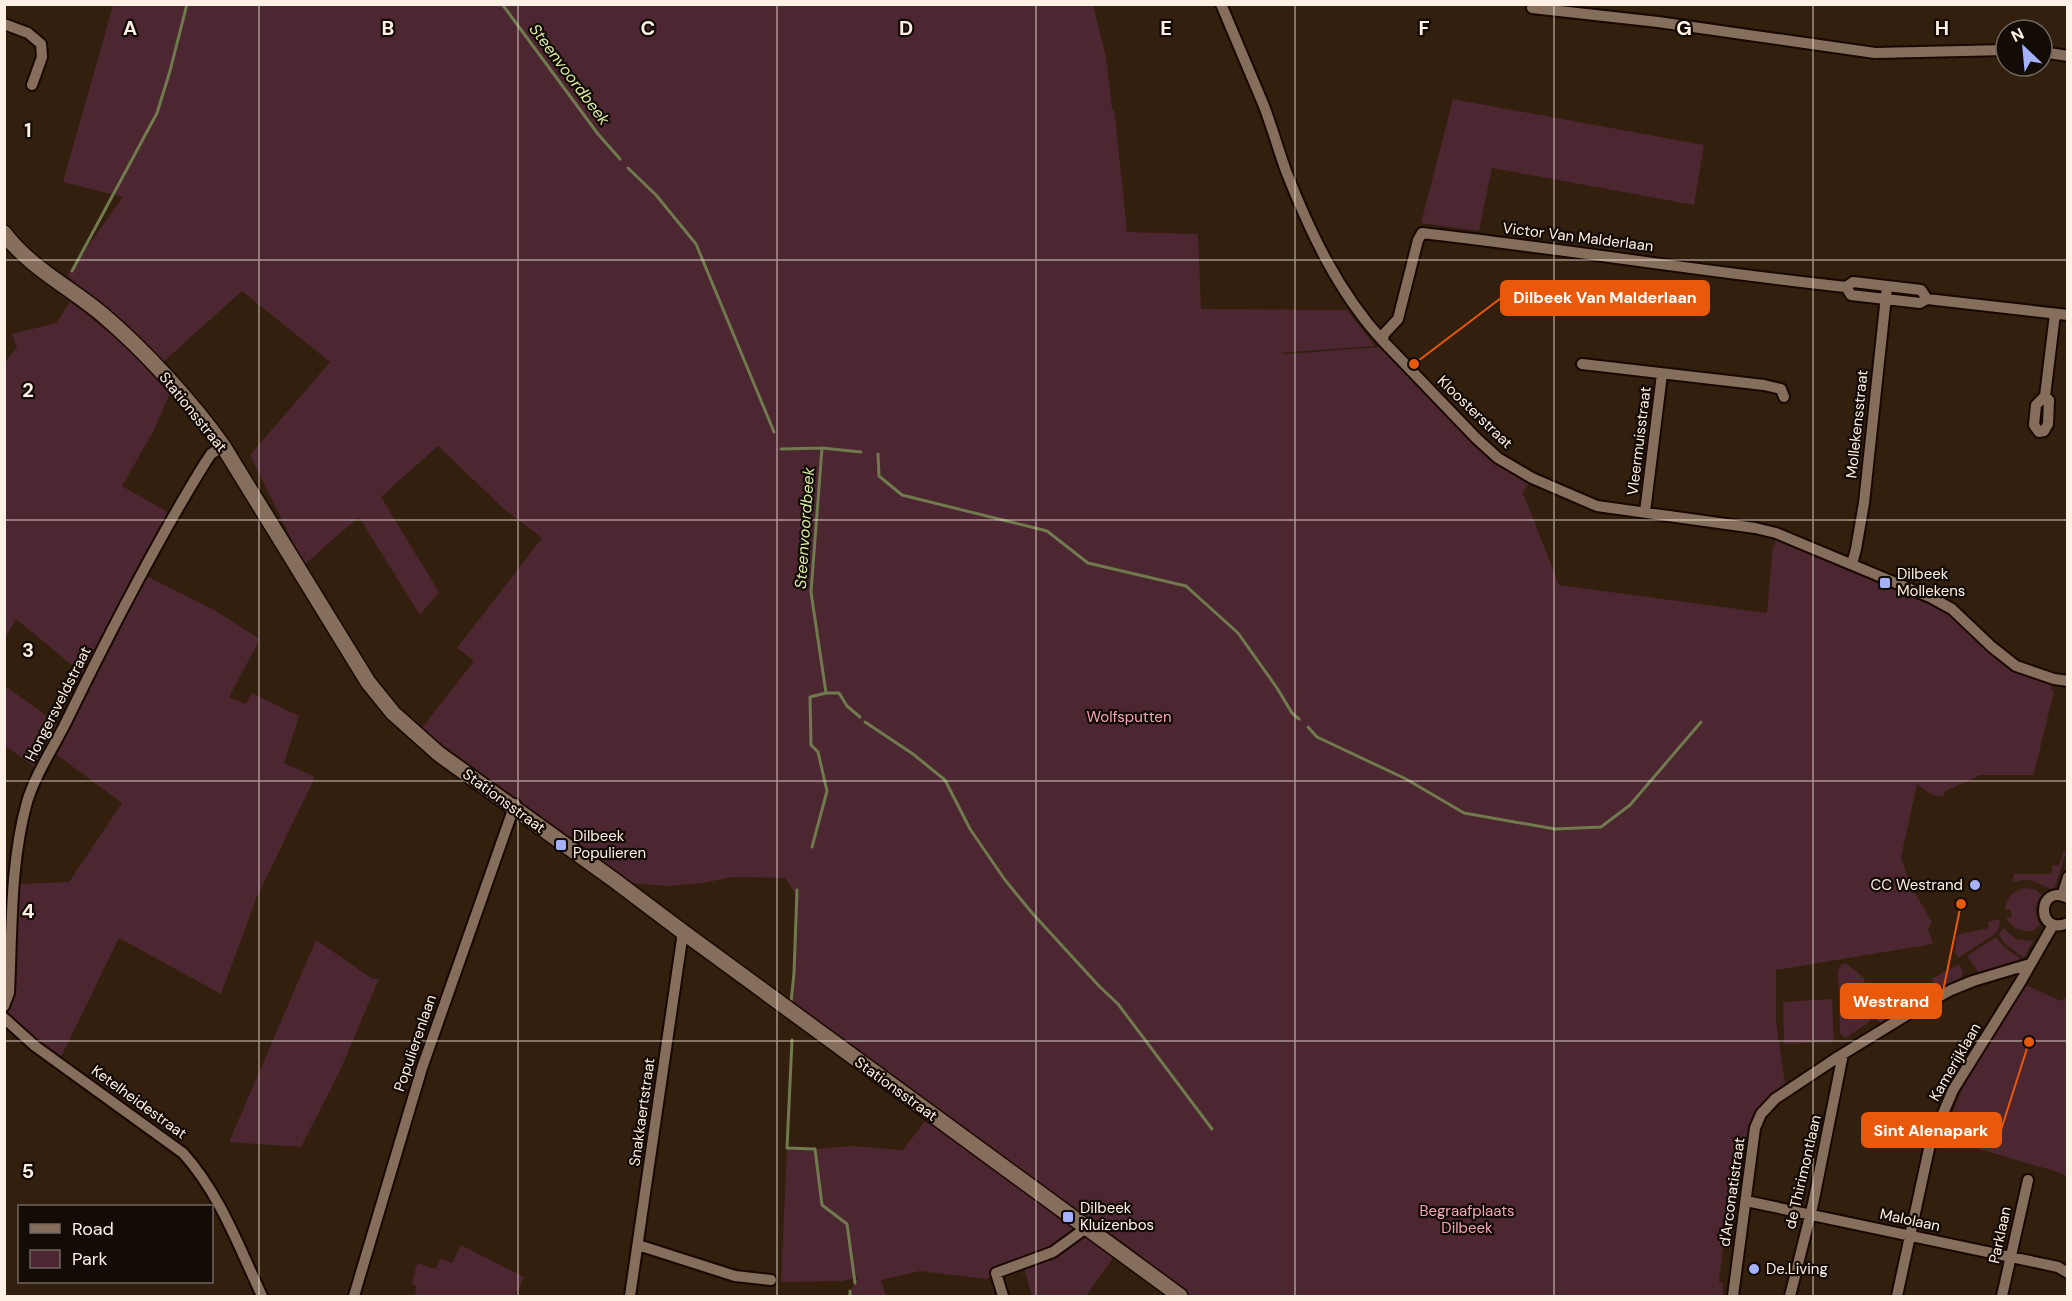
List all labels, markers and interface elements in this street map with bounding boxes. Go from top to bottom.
text: A [123,15,137,41]
text: B [382,15,394,41]
text: C [641,15,655,41]
text: D [899,15,913,41]
text: E [1160,15,1172,41]
text: F [1418,15,1430,41]
text: G [1676,15,1692,41]
text: H [1935,15,1949,41]
north arrow [1994,18,2054,78]
water label: Steenvoordbeek [525,19,615,130]
text: N [2008,23,2027,47]
text: 1 [24,117,32,143]
street label: Victor Van Malderlaan [1501,218,1655,256]
callout: Dilbeek Van Malderlaan [1501,281,1709,315]
text: Dilbeek Van Malderlaan [1513,287,1697,308]
street label: Stationsstraat [154,368,232,456]
street label: Mollekensstraat [1841,369,1873,479]
street label: Kloosterstraat [1433,371,1517,453]
text: 2 [22,377,34,403]
street label: Vleermuisstraat [1622,385,1656,497]
water label: Steenvoordbeek [790,466,819,590]
place label: Dilbeek Mollekens [1897,564,1965,601]
marker: Dilbeek Mollekens [1878,576,1892,590]
text: 3 [22,637,34,663]
street label: Hongersveldstraat [20,643,96,765]
park label: Wolfsputten [1086,707,1172,727]
street label: Stationsstraat [459,764,549,838]
place label: Dilbeek Populieren [573,826,646,863]
marker: Dilbeek Populieren [554,838,568,852]
place label: CC Westrand [1870,875,1963,895]
marker: CC Westrand [1968,878,1982,892]
text: 4 [22,898,35,924]
callout: Westrand [1841,984,1941,1018]
text: Westrand [1853,991,1929,1012]
street label: Populierenlaan [389,992,441,1094]
street label: Kamerijklaan [1925,1019,1985,1105]
street label: Stationsstraat [851,1052,941,1126]
street label: Snakkaertstraat [624,1056,660,1167]
street label: Ketelheidestraat [87,1061,191,1143]
street label: de Thirimontlaan [1780,1113,1826,1231]
callout: Sint Alenapark [1862,1113,2001,1147]
text: Sint Alenapark [1874,1120,1989,1141]
street label: d'Arconatistraat [1714,1136,1750,1248]
text: 5 [22,1158,34,1184]
place label: Dilbeek Kluizenbos [1080,1198,1154,1235]
park label: Begraafplaats Dilbeek [1419,1201,1515,1238]
street label: Malolaan [1878,1204,1942,1236]
legend [18,1205,213,1283]
street label: Parklaan [1984,1205,2016,1265]
marker: Dilbeek Kluizenbos [1061,1210,1075,1224]
text: Road [72,1217,114,1241]
text: Park [72,1247,108,1271]
place label: De.Living [1766,1259,1828,1279]
marker: De.Living [1747,1262,1761,1276]

